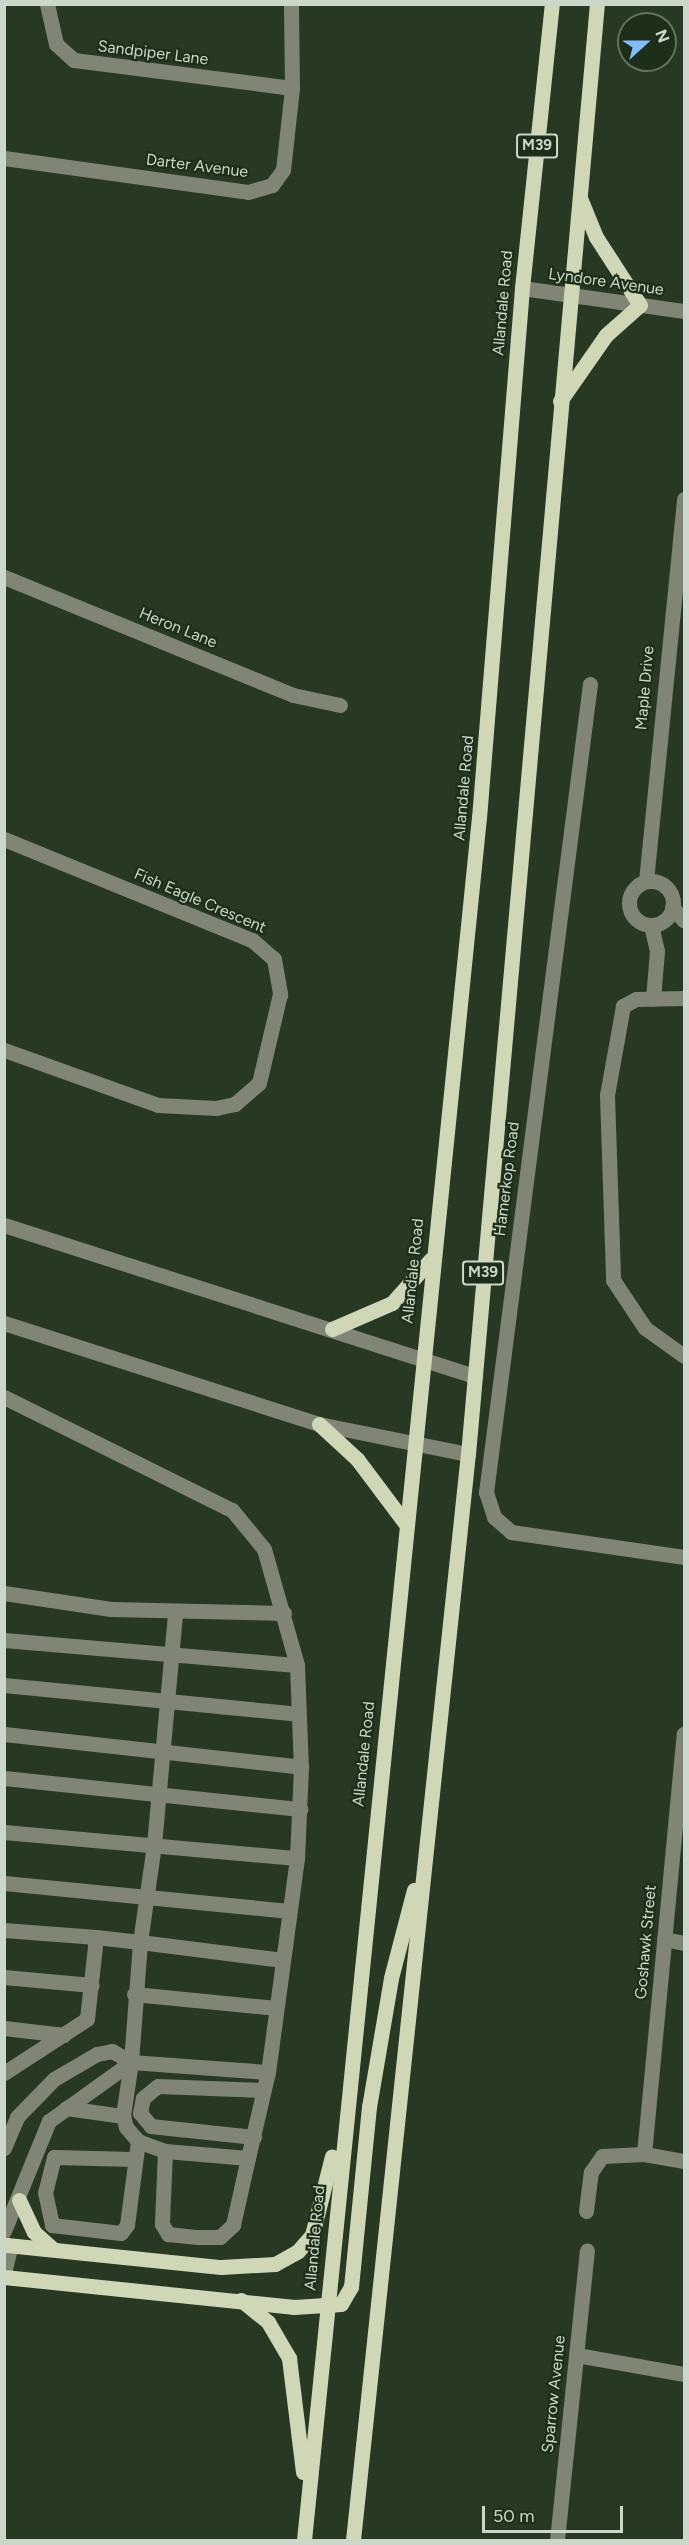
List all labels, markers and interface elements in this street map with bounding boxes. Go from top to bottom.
north arrow [617,12,677,72]
text: N [651,27,673,45]
street label: Sandpiper Lane [97,37,209,69]
road number: M39 [516,134,558,158]
street label: Darter Avenue [145,150,249,182]
street label: Allandale Road [489,250,517,356]
street label: Lyndore Avenue [547,264,665,300]
street label: Heron Lane [136,604,220,652]
street label: Maple Drive [632,645,658,731]
street label: Allandale Road [450,735,478,841]
street label: Fish Eagle Crescent [131,865,269,937]
street label: Hamerkop Road [490,1121,524,1237]
street label: Allandale Road [398,1218,428,1324]
road number: M39 [462,1261,504,1285]
street label: Allandale Road [349,1701,379,1807]
street label: Goshawk Street [631,1884,661,2000]
street label: Allandale Road [301,2185,329,2291]
street label: Sparrow Avenue [538,2334,570,2454]
scale bar [485,2494,626,2532]
text: 50 m [493,2505,535,2527]

